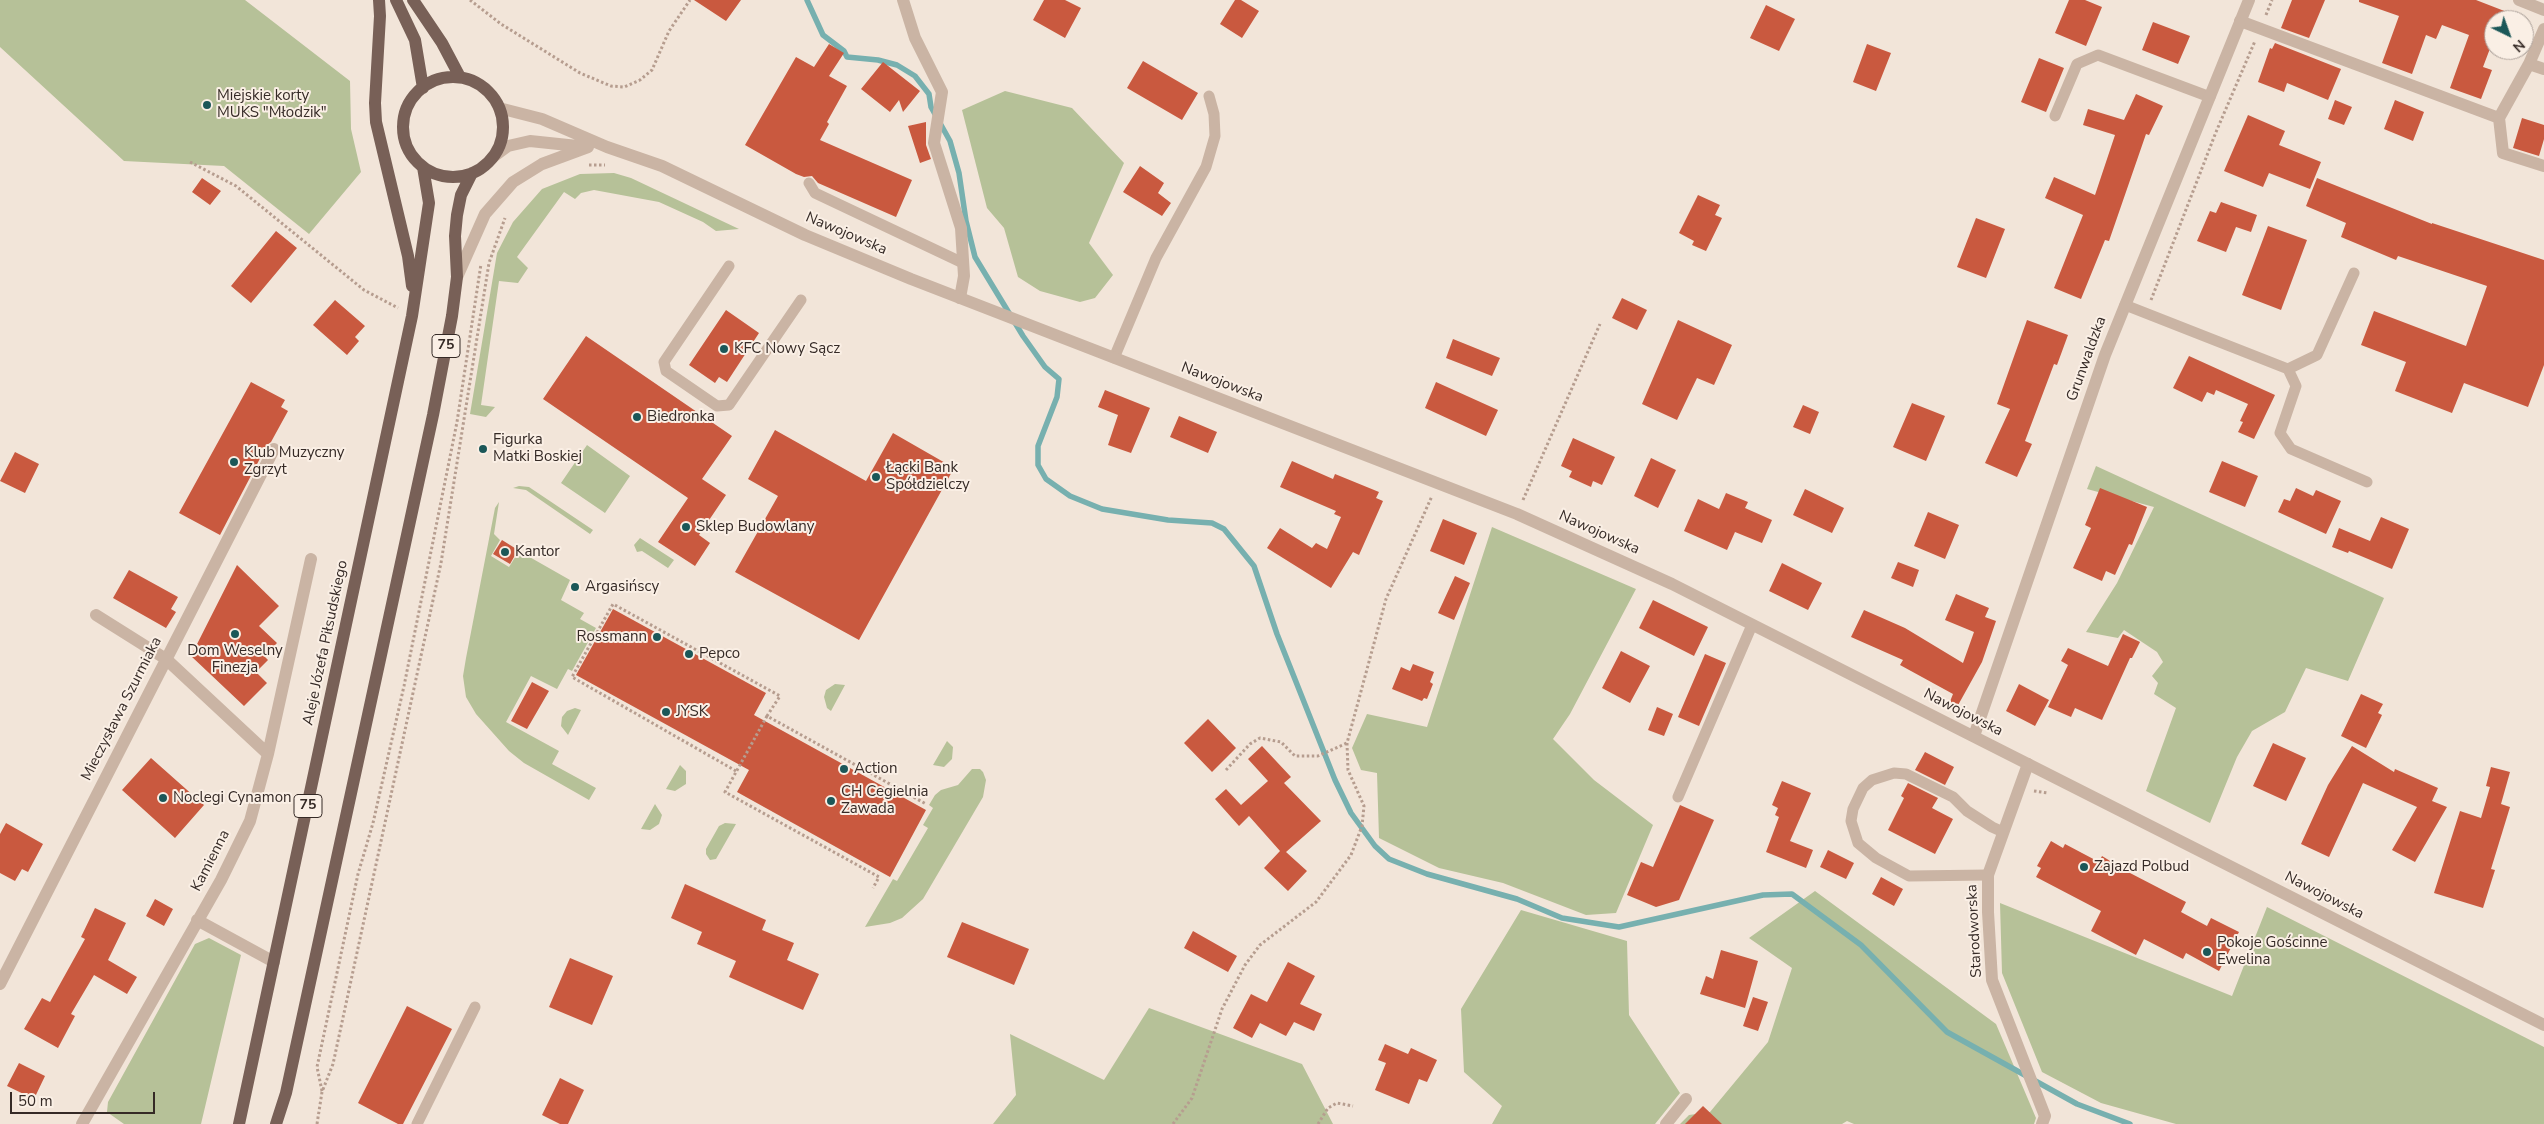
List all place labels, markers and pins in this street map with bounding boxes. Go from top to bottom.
place label: Miejskie korty MUKS "Młodzik" [217,87,327,122]
marker: Miejskie korty MUKS "Młodzik" [201,99,213,111]
place label: KFC Nowy Sącz [734,340,840,358]
marker: KFC Nowy Sącz [718,343,730,355]
place label: Biedronka [647,408,715,426]
marker: Biedronka [631,411,643,423]
place label: Figurka Matki Boskiej [493,431,582,466]
marker: Figurka Matki Boskiej [477,443,489,455]
place label: Klub Muzyczny Zgrzyt [244,444,345,479]
marker: Klub Muzyczny Zgrzyt [228,456,240,468]
place label: Łącki Bank Spółdzielczy [886,459,970,494]
marker: Łącki Bank Spółdzielczy [870,471,882,483]
place label: Sklep Budowlany [696,518,814,536]
marker: Sklep Budowlany [680,521,692,533]
place label: Kantor [515,543,560,561]
marker: Kantor [499,546,511,558]
place label: Argasińscy [585,578,659,596]
marker: Argasińscy [569,581,581,593]
marker: Dom Weselny Finezja [229,628,241,640]
place label: Rossmann [577,628,647,646]
marker: Rossmann [651,631,663,643]
place label: Dom Weselny Finezja [187,642,283,677]
place label: Pepco [699,645,740,663]
marker: Pepco [683,648,695,660]
place label: JYSK [676,703,708,721]
marker: JYSK [660,706,672,718]
place label: Action [854,760,897,778]
marker: Action [838,763,850,775]
place label: CH Cegielnia Zawada [841,783,929,818]
place label: Noclegi Cynamon [173,789,291,807]
marker: Noclegi Cynamon [157,792,169,804]
marker: CH Cegielnia Zawada [825,795,837,807]
place label: Zajazd Polbud [2094,858,2189,876]
marker: Zajazd Polbud [2078,861,2090,873]
place label: Pokoje Gościnne Ewelina [2217,934,2327,969]
marker: Pokoje Gościnne Ewelina [2201,946,2213,958]

